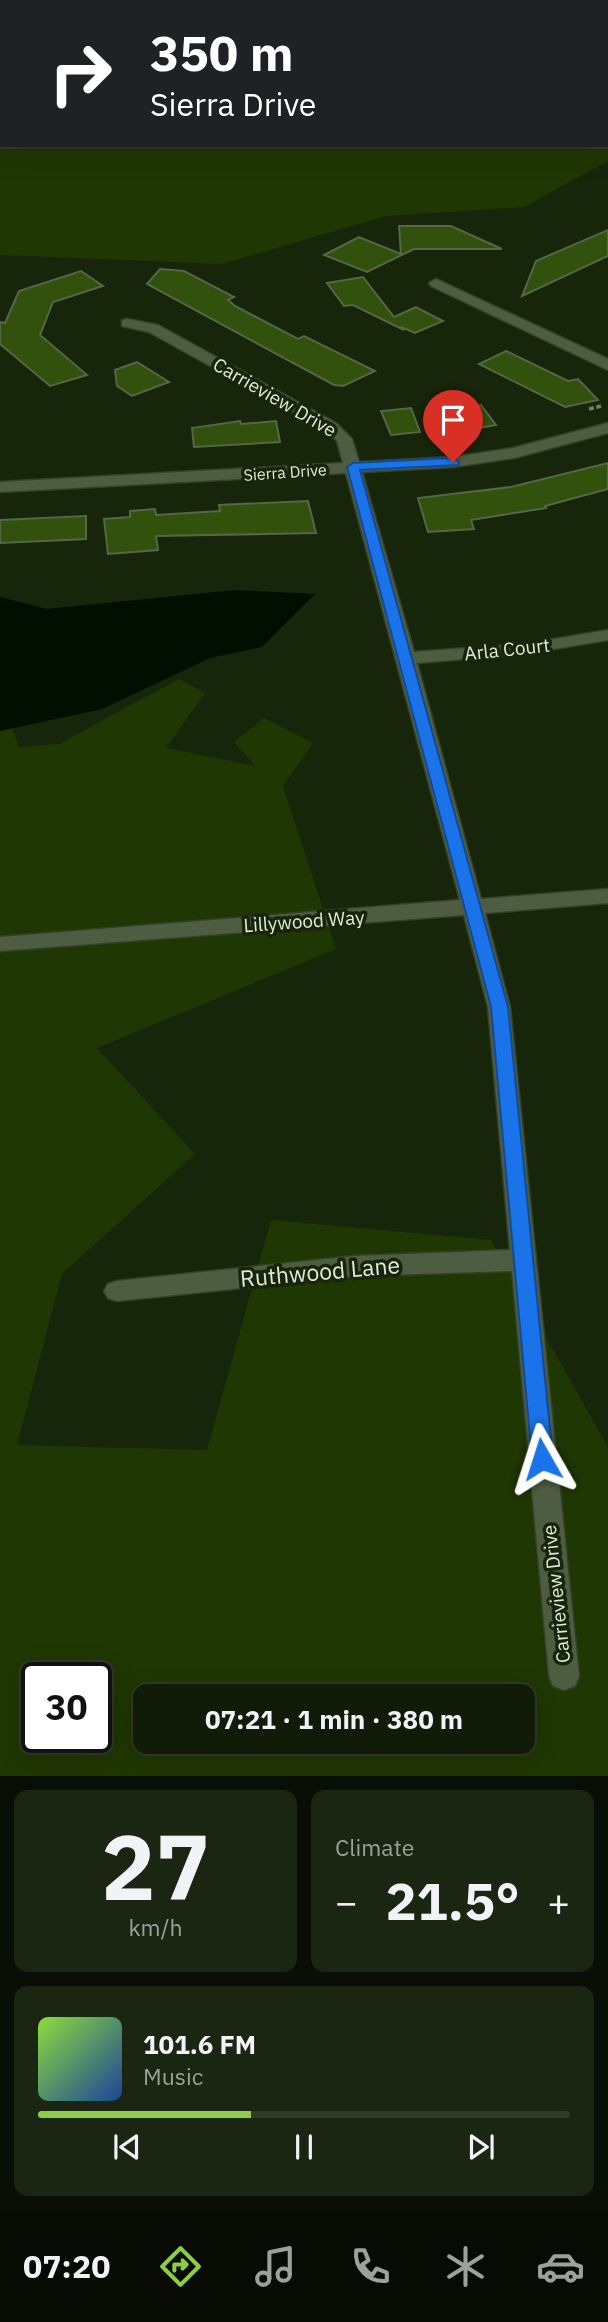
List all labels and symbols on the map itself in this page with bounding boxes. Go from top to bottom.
street label: Carrieview Drive [209,352,341,442]
pin [423,390,483,462]
street label: Sierra Drive [243,459,327,485]
street label: Arla Court [463,633,551,665]
street label: Lillywood Way [243,905,366,937]
street label: Ruthwood Lane [239,1249,401,1293]
position arrow [505,1422,579,1496]
street label: Carrieview Drive [537,1524,575,1664]
speed limit sign: 30 [21,1662,112,1753]

